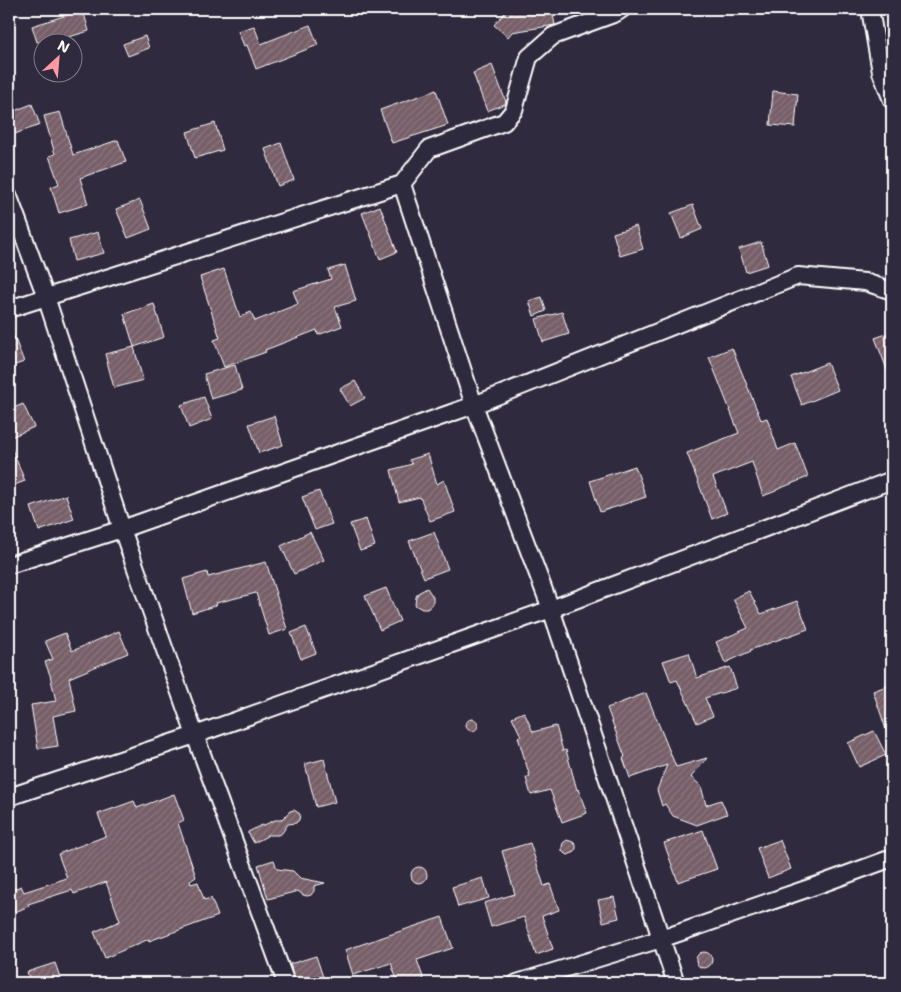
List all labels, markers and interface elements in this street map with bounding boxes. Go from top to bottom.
north arrow [32,32,82,82]
text: N [55,36,73,57]

